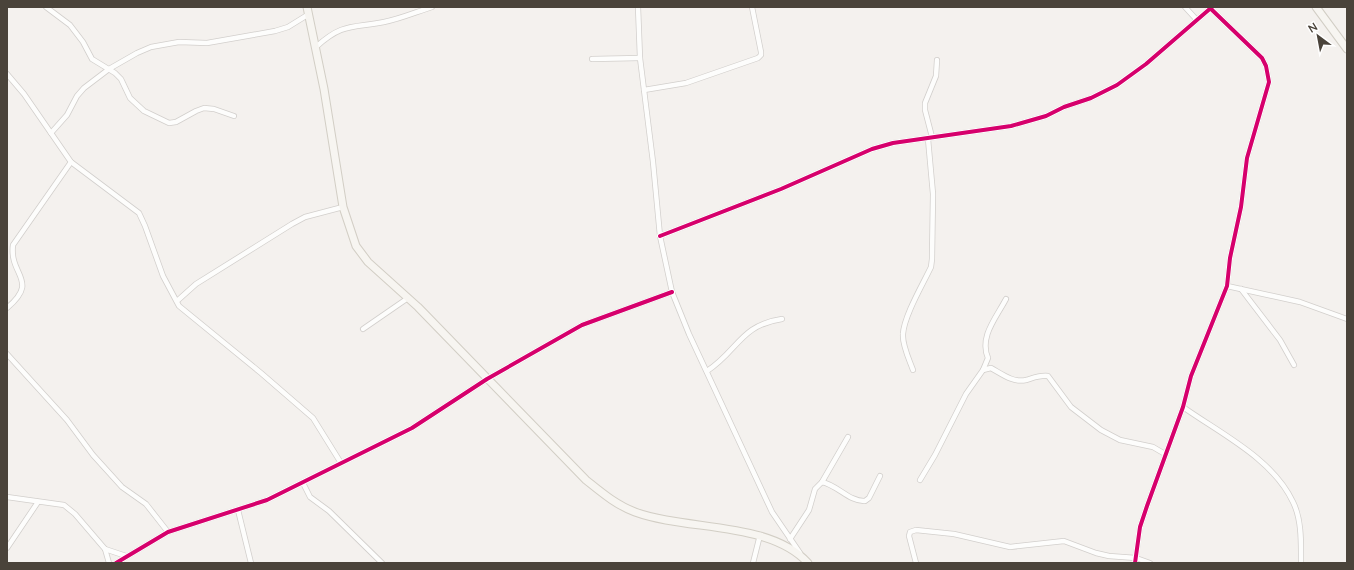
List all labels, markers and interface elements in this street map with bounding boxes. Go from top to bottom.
north arrow [1298,16,1338,56]
text: N [1305,19,1319,35]

